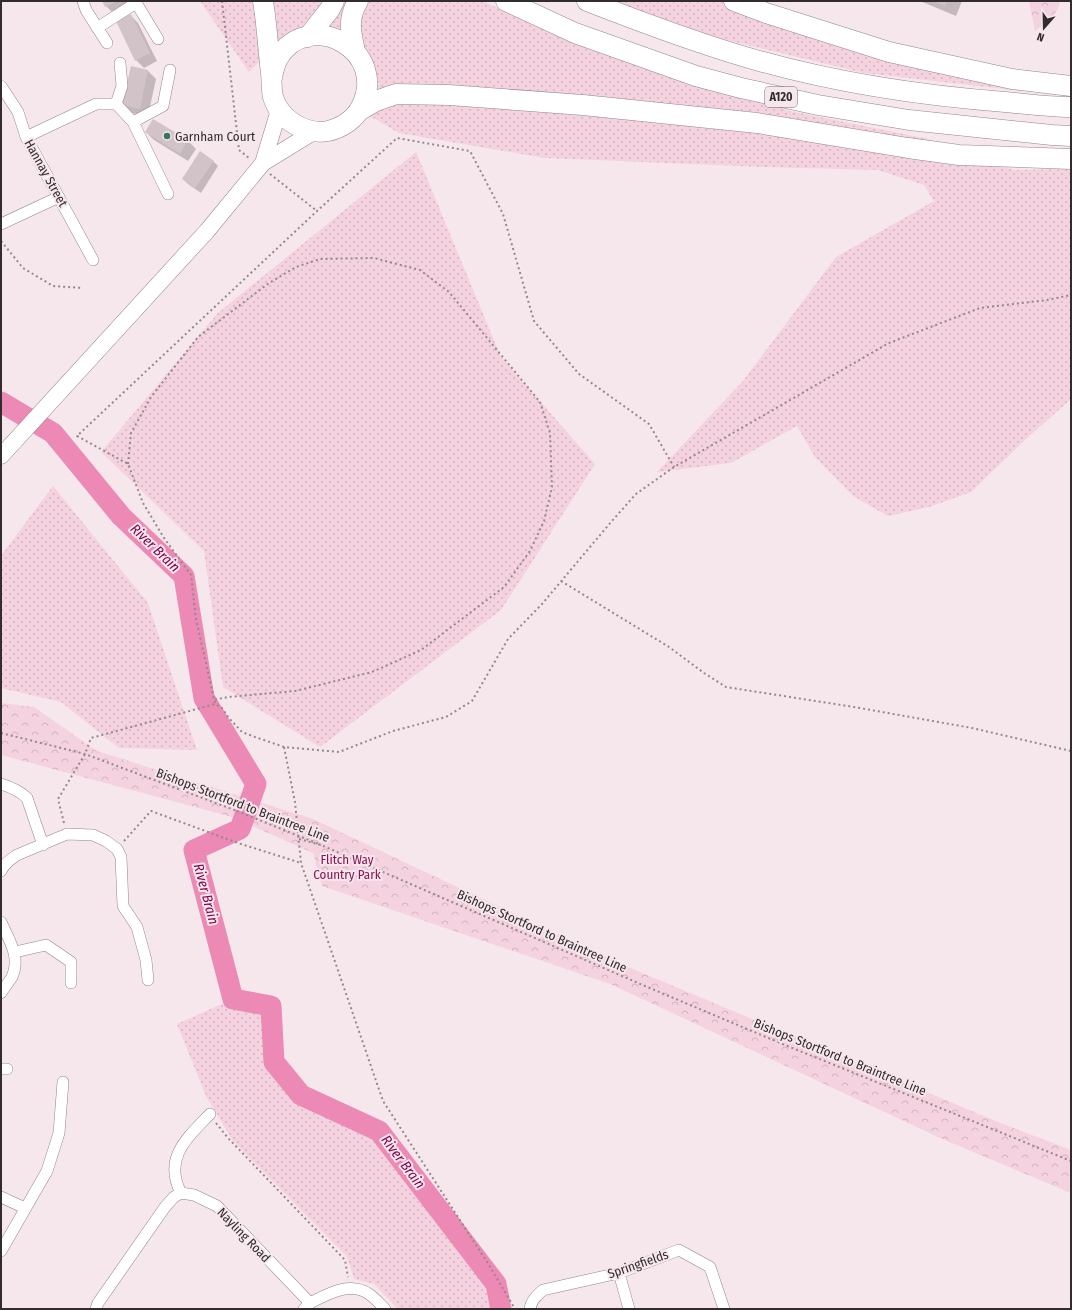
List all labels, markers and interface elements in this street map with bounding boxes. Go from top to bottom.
north arrow [1024,8,1064,48]
text: N [1035,30,1046,44]
road number: A120 [765,87,797,107]
place label: Garnham Court [175,129,256,144]
marker: Garnham Court [162,131,172,141]
street label: Hannay Street [21,137,71,210]
water label: River Brain [127,520,183,576]
street label: Bishops Stortford to Braintree Line [154,765,332,845]
park label: Flitch Way Country Park [313,852,382,882]
water label: River Brain [190,862,222,926]
street label: Bishops Stortford to Braintree Line [455,887,629,975]
street label: Bishops Stortford to Braintree Line [752,1015,928,1099]
water label: River Brain [377,1132,429,1192]
street label: Nayling Road [214,1205,274,1265]
street label: Springfields [606,1246,671,1281]

